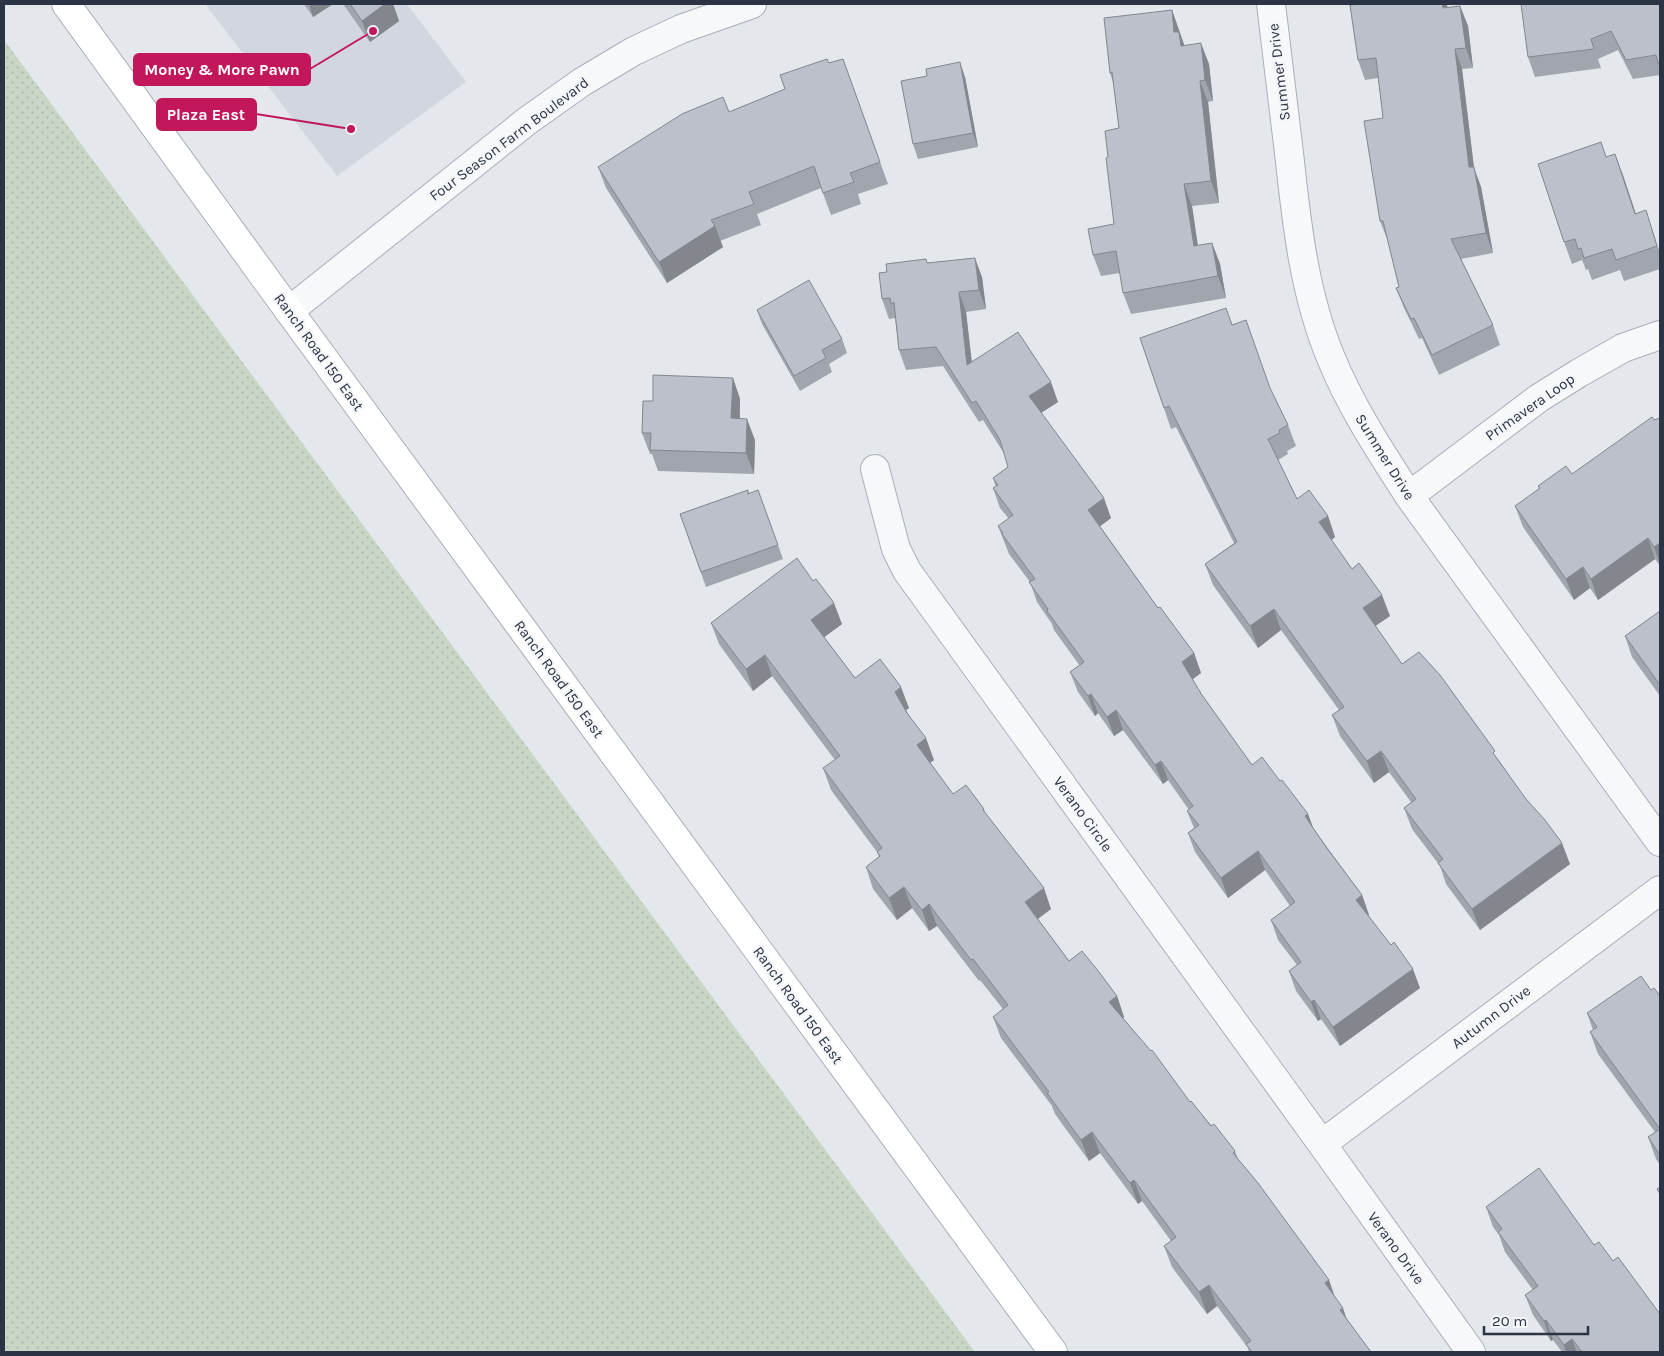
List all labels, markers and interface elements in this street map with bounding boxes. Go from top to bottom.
street label: Summer Drive [1264,22,1294,122]
callout: Money & More Pawn [134,54,310,85]
text: Money & More Pawn [144,60,300,79]
street label: Four Season Farm Boulevard [426,73,592,205]
callout: Plaza East [157,99,256,130]
text: Plaza East [167,105,245,124]
street label: Ranch Road 150 East [270,290,368,415]
street label: Primavera Loop [1482,369,1578,445]
street label: Summer Drive [1351,411,1419,503]
street label: Ranch Road 150 East [510,617,608,742]
street label: Verano Circle [1050,773,1116,855]
street label: Ranch Road 150 East [749,943,847,1068]
street label: Autumn Drive [1448,981,1534,1053]
street label: Verano Drive [1364,1208,1428,1288]
scale bar [1484,1304,1588,1336]
text: 20 m [1492,1312,1527,1330]

